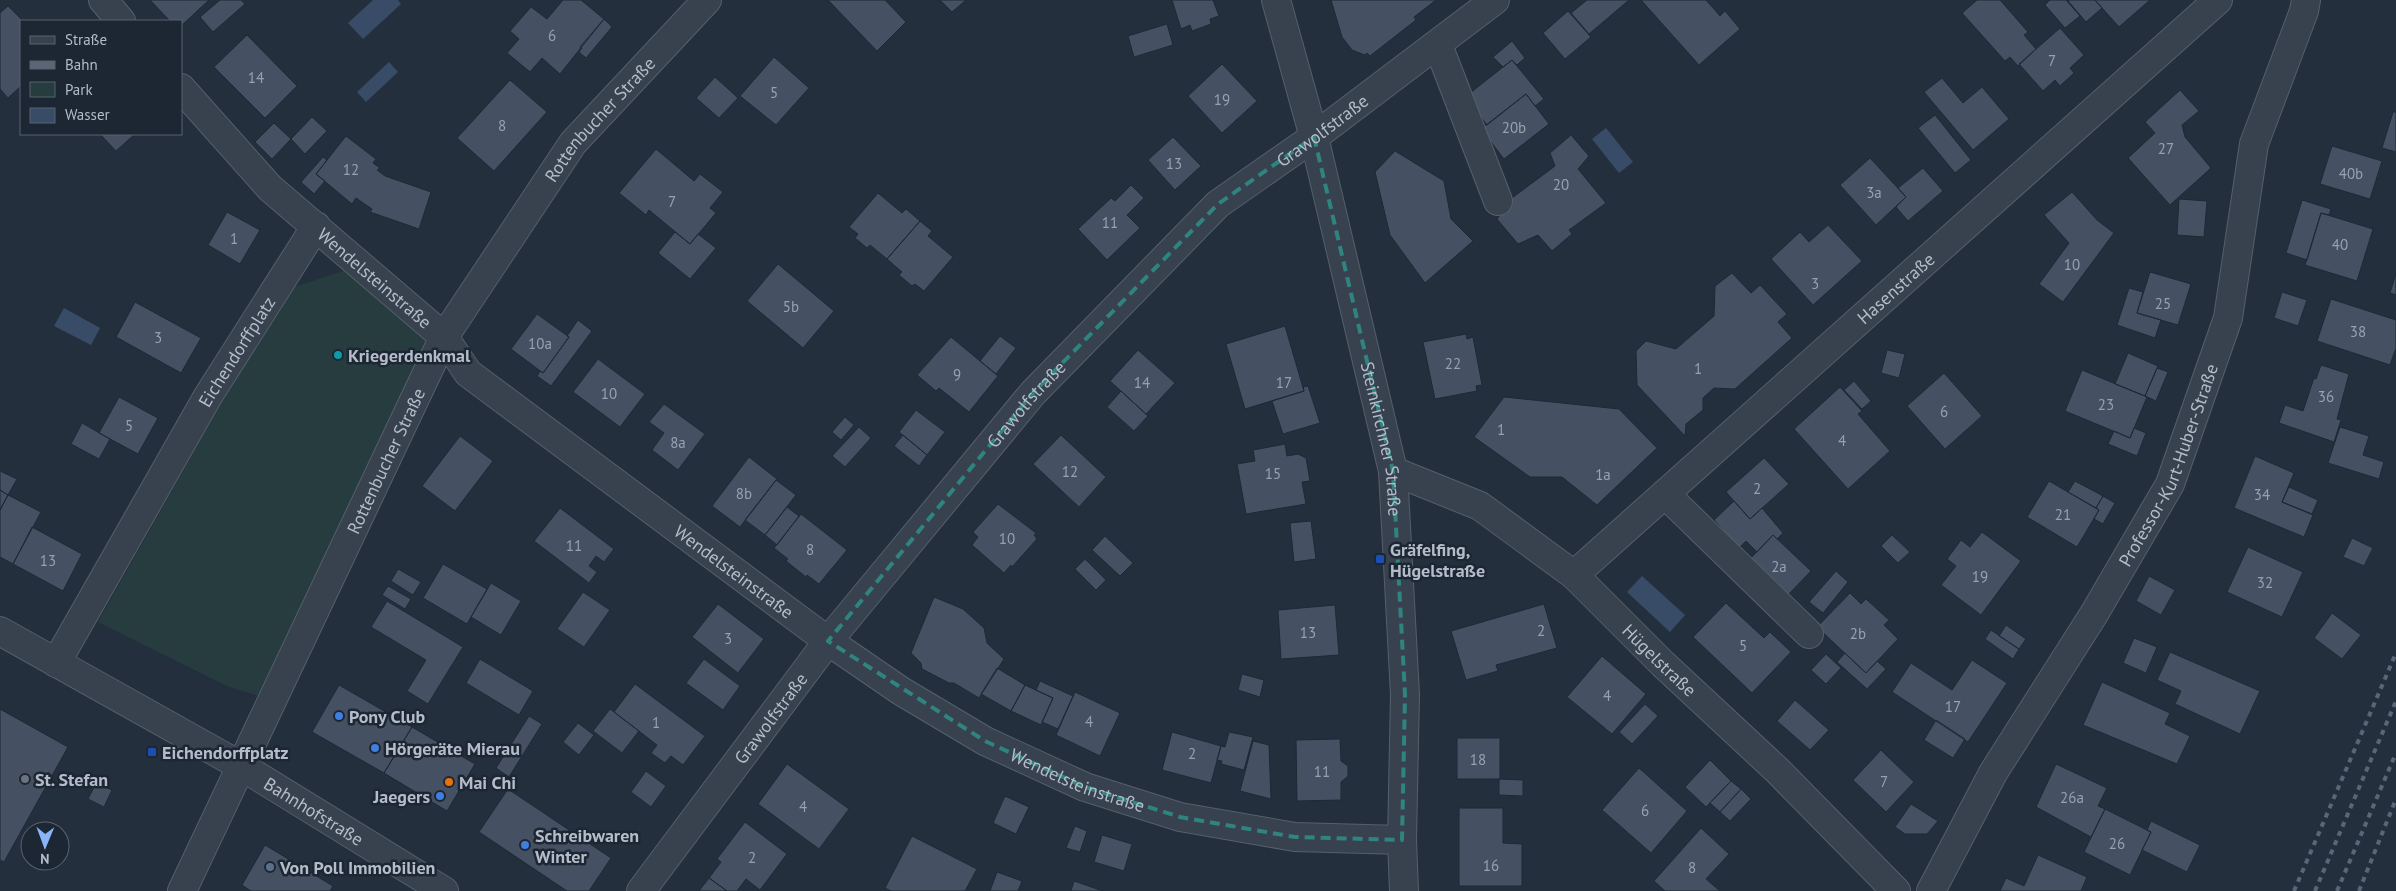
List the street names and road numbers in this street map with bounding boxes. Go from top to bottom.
street label: Rottenbucher Straße [539,52,660,186]
street label: Grawolfstraße [1272,89,1373,171]
street label: Wendelsteinstraße [313,223,437,333]
street label: Hasenstraße [1852,247,1939,329]
street label: Eichendorffplatz [193,292,280,411]
street label: Grawolfstraße [981,355,1070,452]
street label: Steinkirchner Straße [1356,359,1407,517]
street label: Professor-Kurt-Huber-Straße [2113,361,2223,570]
street label: Rottenbucher Straße [341,384,430,537]
street label: Wendelsteinstraße [670,519,798,623]
street label: Hügelstraße [1618,619,1702,701]
street label: Grawolfstraße [729,668,812,768]
street label: Wendelsteinstraße [1007,743,1148,817]
street label: Bahnhofstraße [260,772,368,850]

